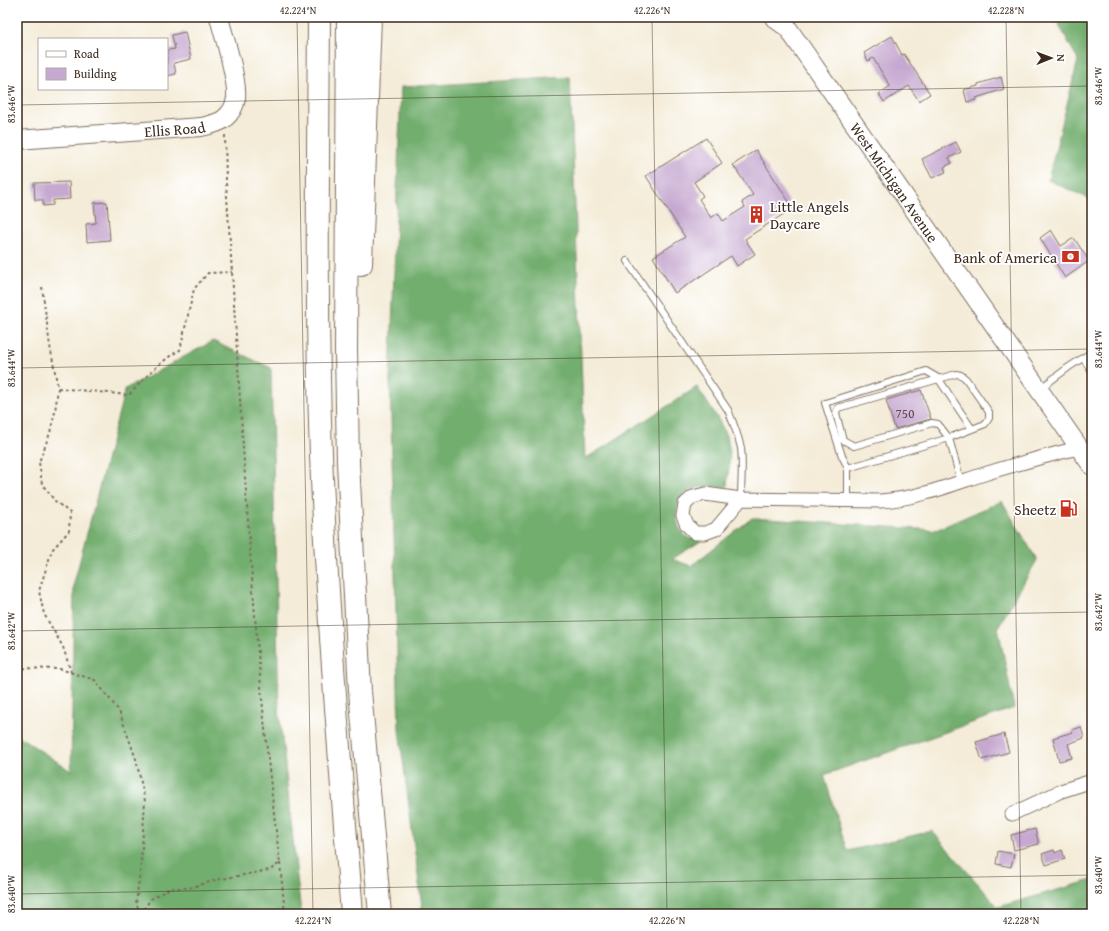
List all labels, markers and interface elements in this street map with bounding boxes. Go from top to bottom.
text: 42.224°N [280,3,317,18]
text: 42.226°N [634,3,671,18]
text: 42.228°N [988,3,1025,18]
legend [38,38,168,90]
north arrow [1031,38,1071,78]
text: Road [74,45,100,62]
text: N [1053,54,1069,62]
text: Building [74,65,117,82]
text: 83.646°W [1091,66,1106,105]
text: 83.646°W [4,84,19,123]
street label: Ellis Road [143,116,207,141]
street label: West Michigan Avenue [846,118,944,246]
place label: Little Angels Daycare [770,196,849,234]
building icon: Little Angels Daycare [747,205,767,225]
place label: Bank of America [954,247,1057,268]
bank icon: Bank of America [1060,247,1080,267]
text: 83.644°W [1091,329,1106,368]
text: 83.644°W [4,348,19,387]
house number: 750 [896,404,914,423]
place label: Sheetz [1014,499,1056,520]
fuel station icon: Sheetz [1059,499,1079,519]
text: 83.642°W [1091,592,1106,631]
text: 83.642°W [4,611,19,650]
text: 83.640°W [1091,855,1106,894]
text: 83.640°W [4,874,19,913]
text: 42.224°N [295,913,332,928]
text: 42.226°N [649,913,686,928]
text: 42.228°N [1003,913,1040,928]

